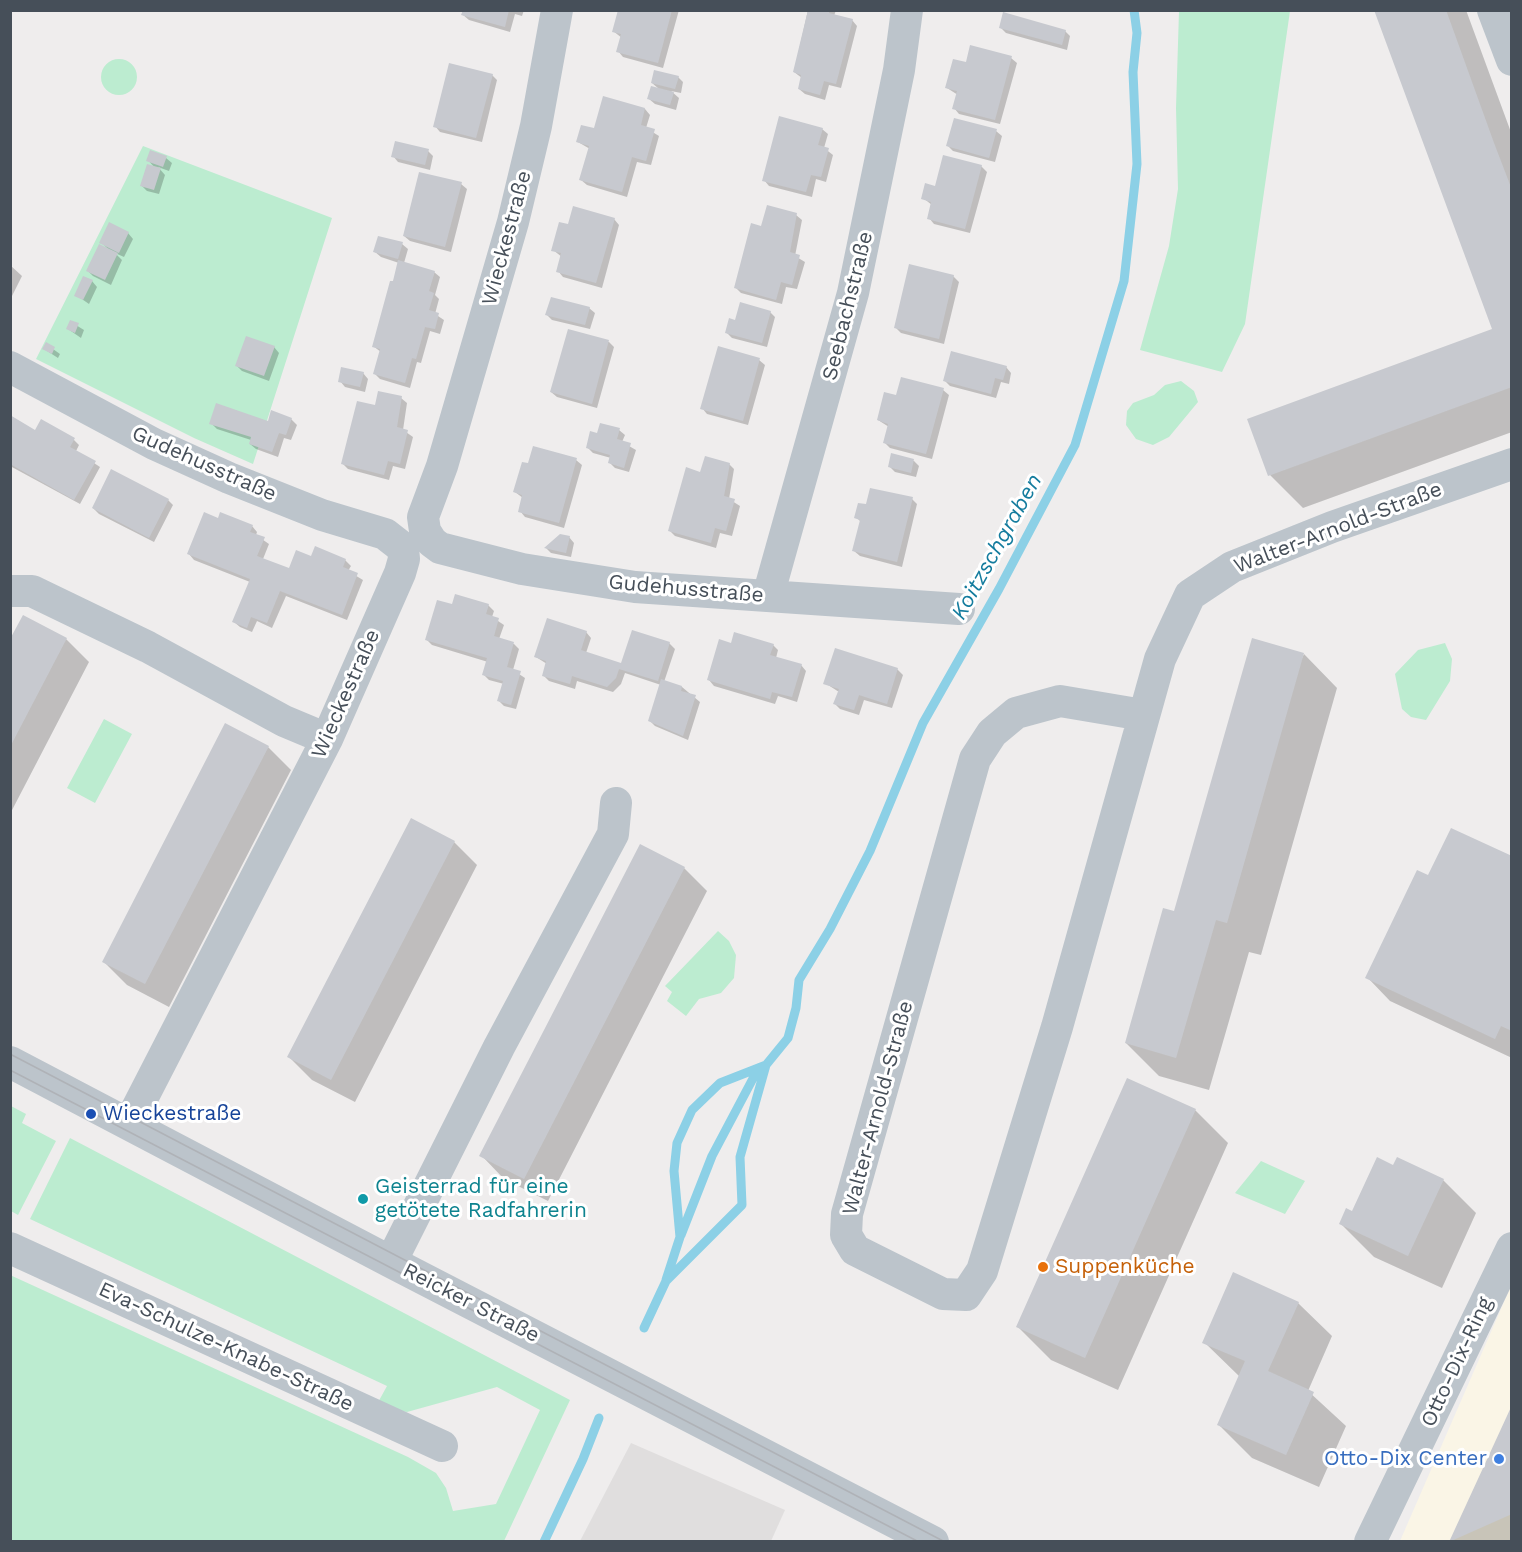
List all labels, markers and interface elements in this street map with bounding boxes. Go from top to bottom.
street label: Wieckestraße [477,168,537,308]
street label: Seebachstraße [817,229,879,383]
street label: Gudehusstraße [128,421,280,507]
water label: Koitzschgraben [946,470,1048,624]
street label: Walter-Arnold-Straße [1230,477,1446,579]
street label: Gudehusstraße [607,570,765,608]
street label: Wieckestraße [306,626,386,762]
street label: Walter-Arnold-Straße [837,998,919,1218]
place label: Wieckestraße [103,1101,241,1127]
marker: Wieckestraße [84,1107,98,1121]
place label: Geisterrad für eine getötete Radfahrerin [375,1174,587,1224]
marker: Geisterrad für eine getötete Radfahrerin [356,1192,370,1206]
place label: Suppenküche [1055,1254,1195,1280]
street label: Reicker Straße [398,1258,544,1348]
marker: Suppenküche [1036,1260,1050,1274]
street label: Eva-Schulze-Knabe-Straße [95,1277,357,1417]
street label: Otto-Dix-Ring [1416,1293,1498,1431]
place label: Otto-Dix Center [1324,1446,1487,1472]
marker: Otto-Dix Center [1492,1452,1506,1466]

